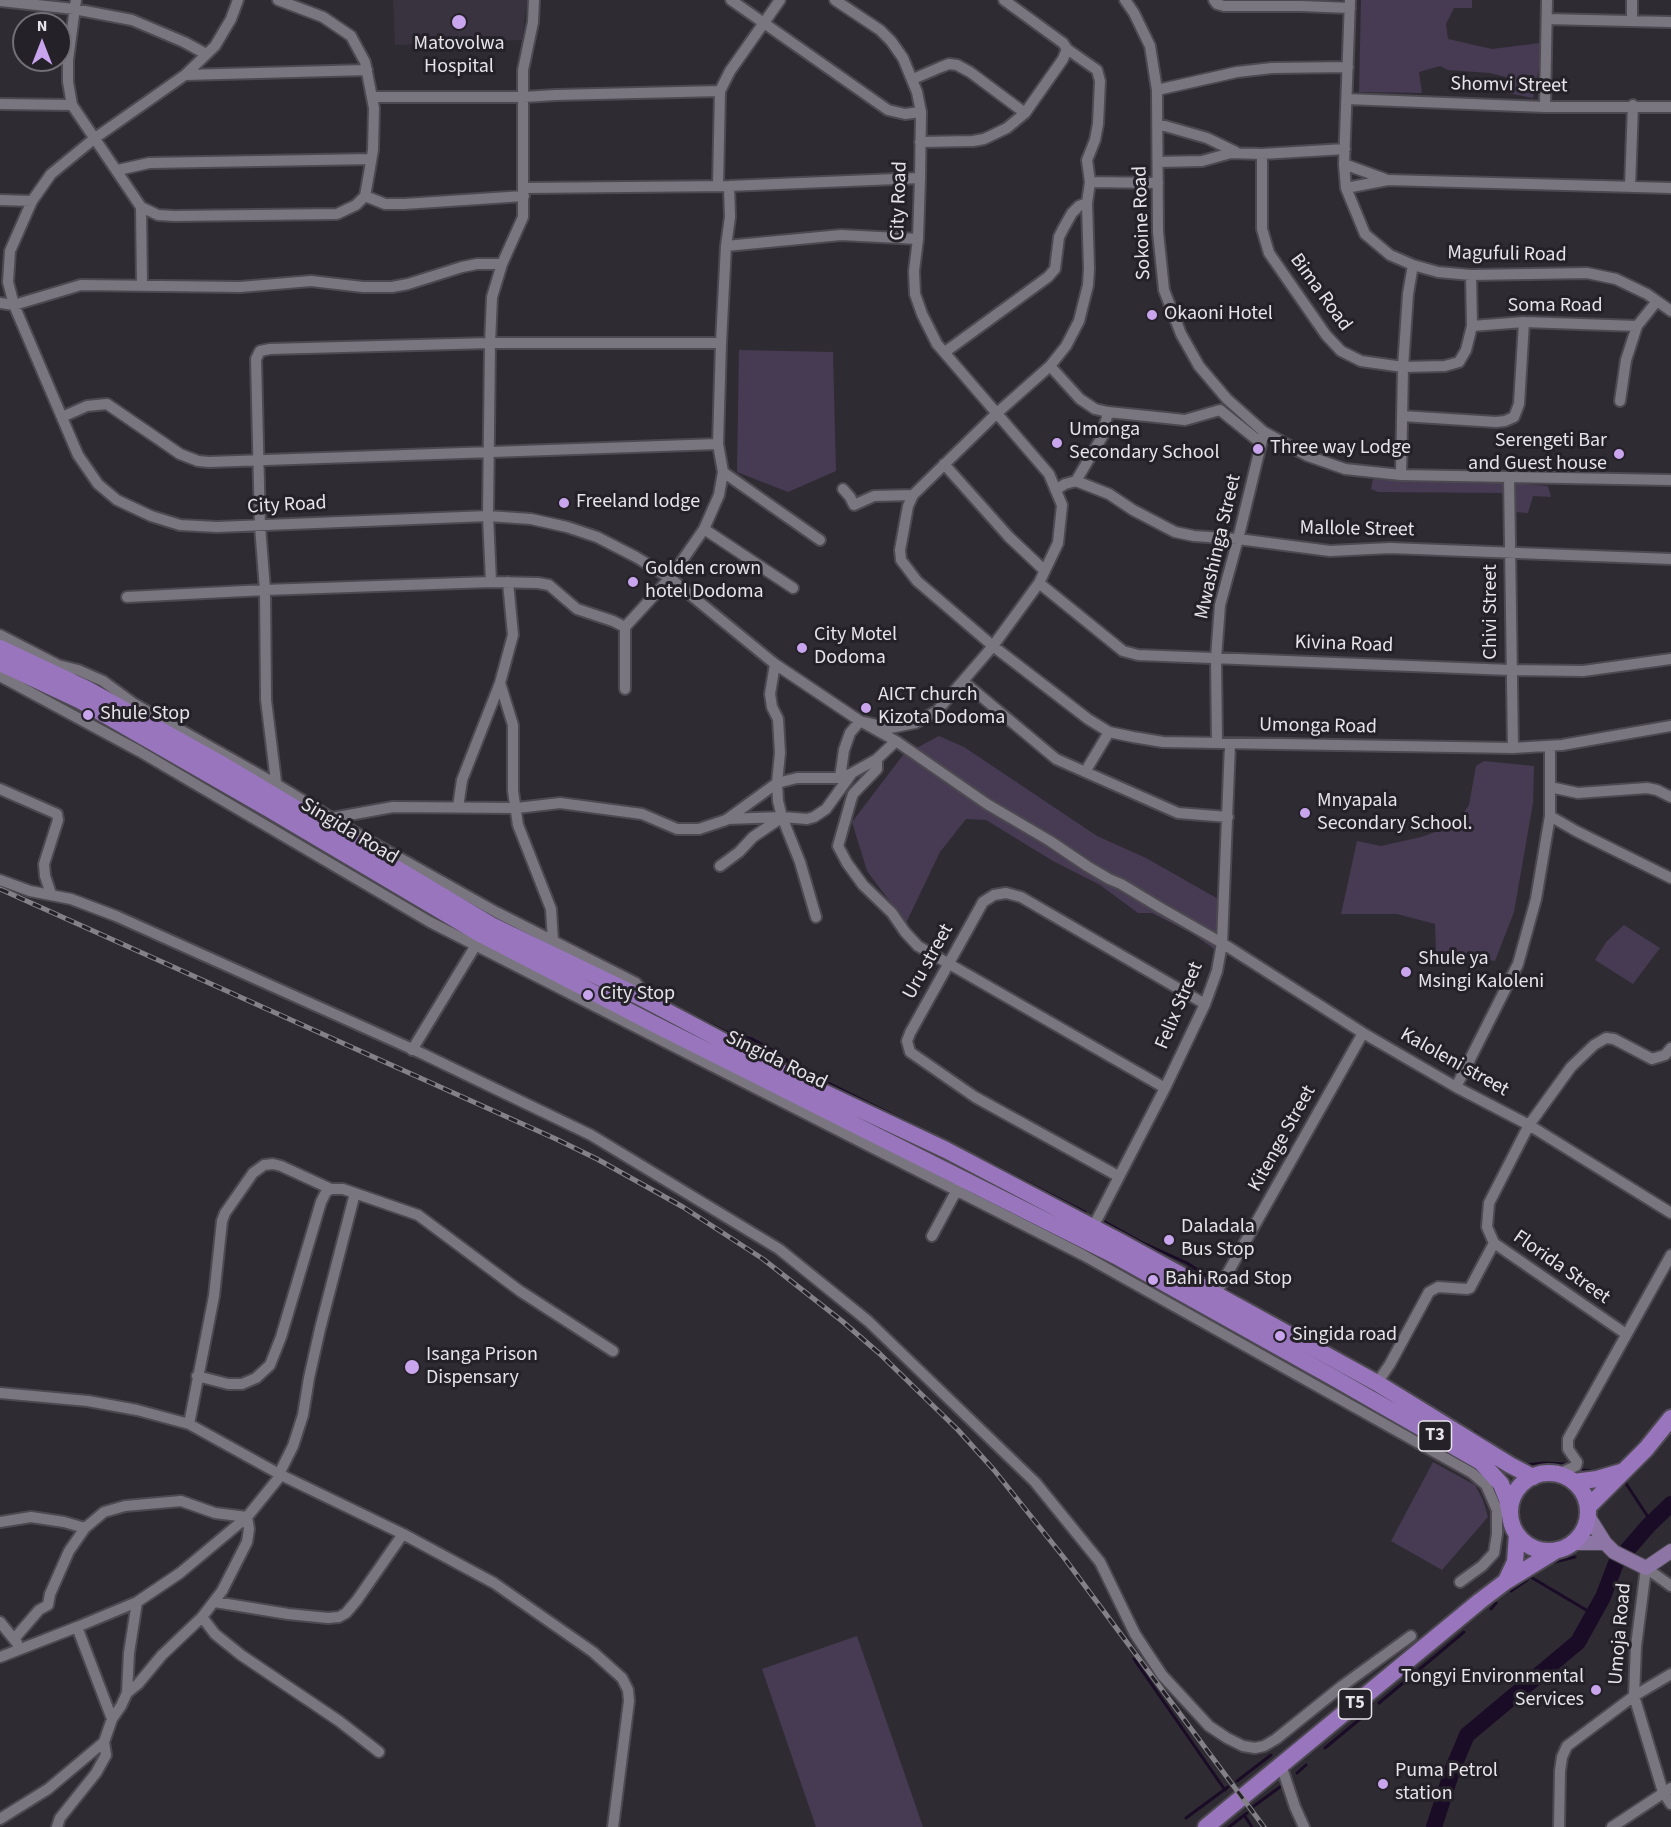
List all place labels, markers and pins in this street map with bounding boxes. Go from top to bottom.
marker: Matovolwa Hospital [450,13,468,31]
place label: Matovolwa Hospital [413,33,505,80]
place label: Okaoni Hotel [1164,303,1273,327]
marker: Okaoni Hotel [1145,308,1159,322]
place label: Umonga Secondary School [1069,419,1220,466]
place label: Serengeti Bar and Guest house [1468,430,1607,477]
marker: Umonga Secondary School [1050,436,1064,450]
place label: Three way Lodge [1270,437,1411,461]
marker: Three way Lodge [1251,442,1265,456]
marker: Serengeti Bar and Guest house [1612,447,1626,461]
place label: Freeland lodge [576,491,700,515]
marker: Freeland lodge [557,496,571,510]
place label: Golden crown hotel Dodoma [645,558,764,605]
marker: Golden crown hotel Dodoma [626,575,640,589]
place label: City Motel Dodoma [814,624,897,671]
marker: City Motel Dodoma [795,641,809,655]
place label: AICT church Kizota Dodoma [878,684,1005,731]
marker: AICT church Kizota Dodoma [859,701,873,715]
place label: Shule Stop [100,703,190,727]
marker: Shule Stop [81,708,95,722]
place label: Mnyapala Secondary School. [1317,790,1472,837]
marker: Mnyapala Secondary School. [1298,806,1312,820]
place label: Shule ya Msingi Kaloleni [1418,948,1544,995]
marker: Shule ya Msingi Kaloleni [1399,965,1413,979]
place label: City Stop [600,983,675,1007]
marker: City Stop [581,988,595,1002]
place label: Daladala Bus Stop [1181,1216,1255,1263]
marker: Daladala Bus Stop [1162,1233,1176,1247]
place label: Bahi Road Stop [1165,1268,1292,1292]
marker: Bahi Road Stop [1146,1273,1160,1287]
place label: Singida road [1292,1324,1397,1348]
marker: Singida road [1273,1329,1287,1343]
place label: Isanga Prison Dispensary [426,1344,538,1391]
marker: Isanga Prison Dispensary [403,1358,421,1376]
place label: Tongyi Environmental Services [1401,1666,1584,1713]
marker: Tongyi Environmental Services [1589,1683,1603,1697]
place label: Puma Petrol station [1395,1760,1498,1807]
marker: Puma Petrol station [1376,1777,1390,1791]

